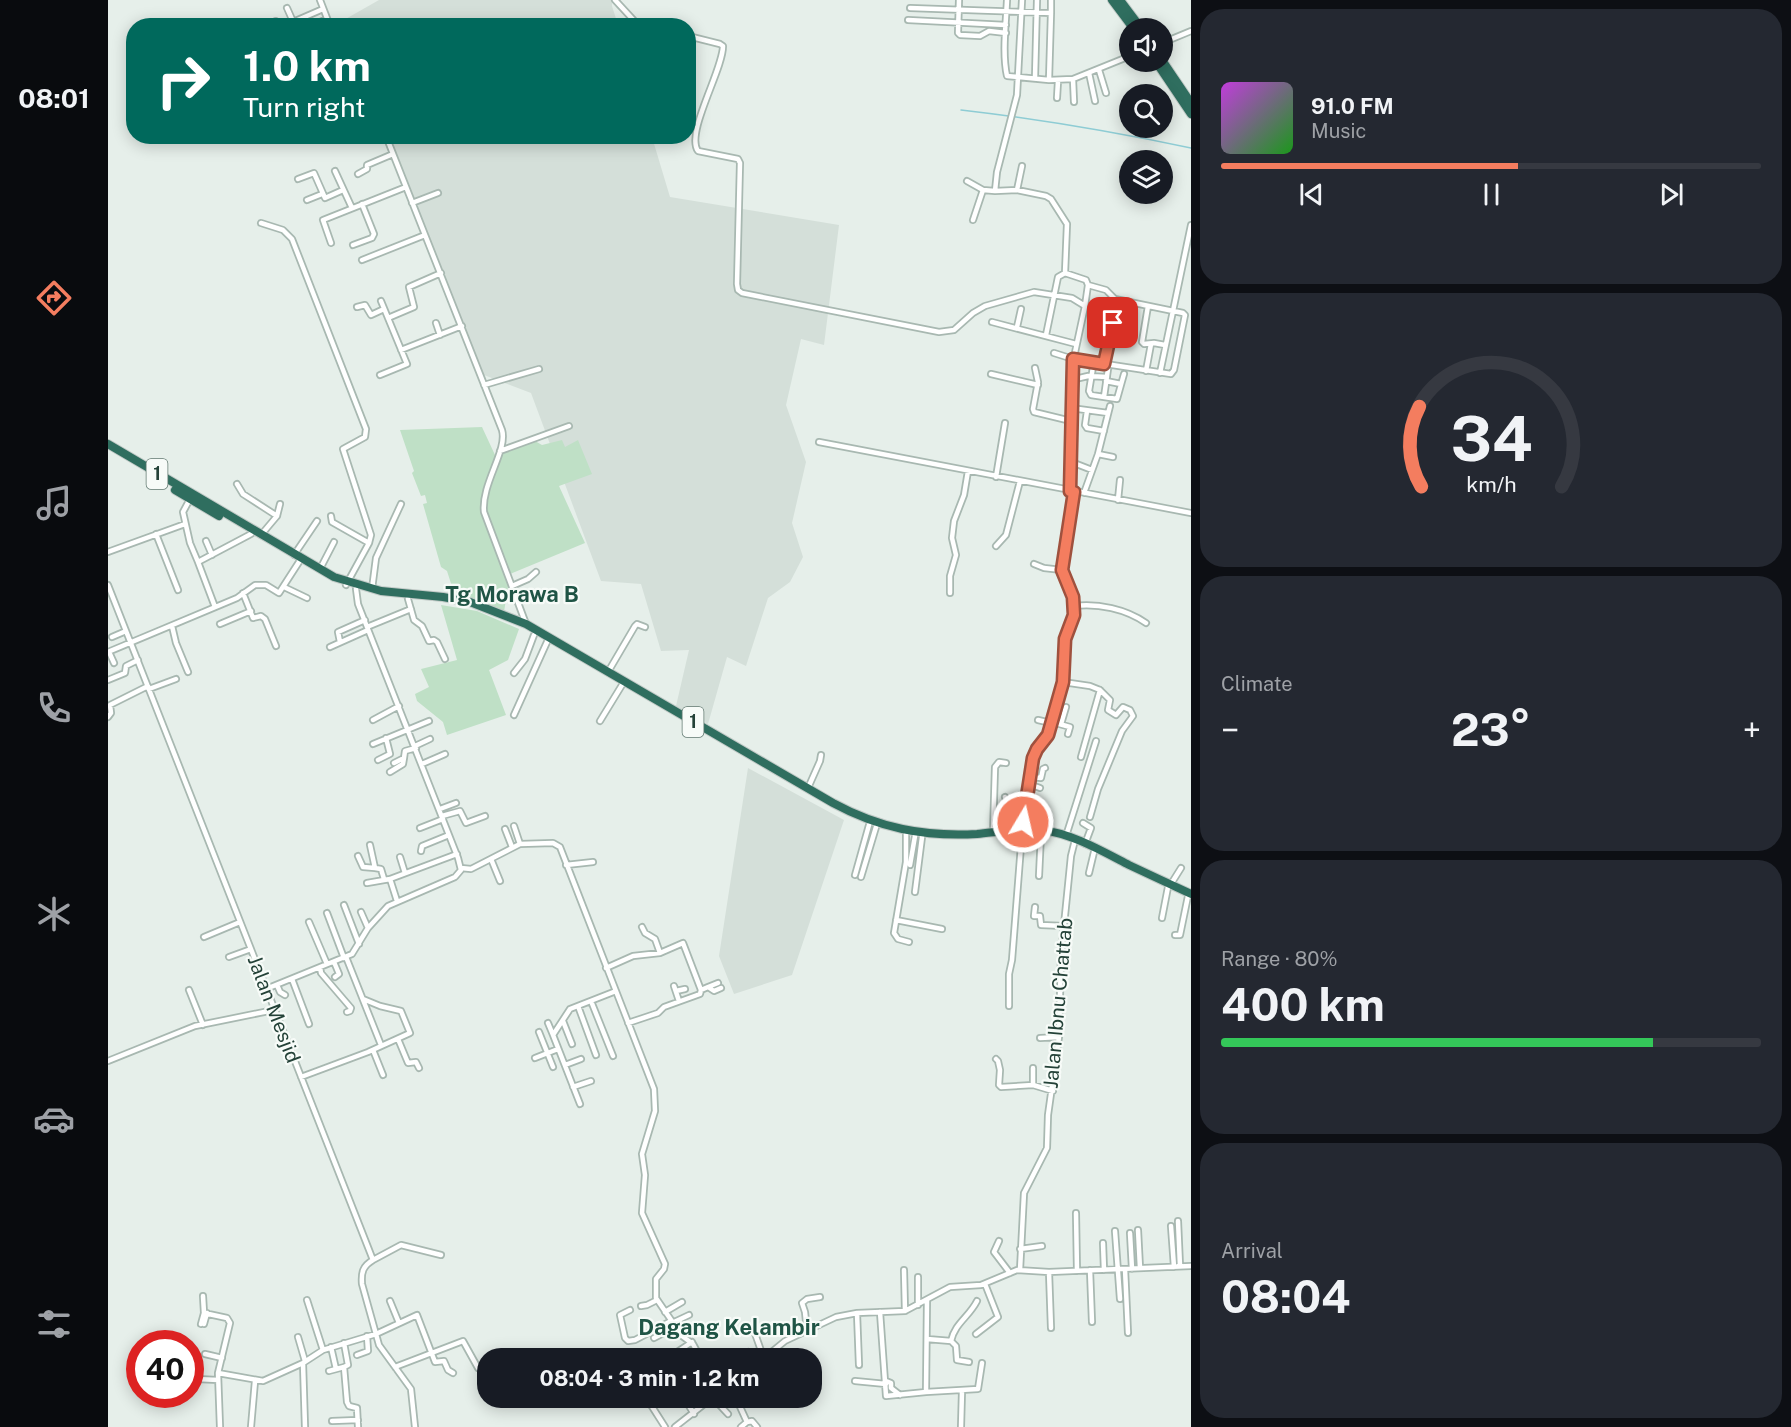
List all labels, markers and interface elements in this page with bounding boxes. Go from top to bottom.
map controls [1119,18,1173,204]
button: sound [1119,18,1173,72]
text: 1.0 km [243,41,371,90]
icon: right [144,42,222,120]
text: 08:01 [18,82,90,114]
button: search [1119,84,1173,138]
text: Turn right [243,91,366,123]
text: 91.0 FM [1311,93,1394,119]
text: Music [1311,119,1366,143]
button: layers [1119,150,1173,204]
icon: previous [1295,178,1328,211]
icon: pause [1475,178,1508,211]
icon: next [1655,178,1688,211]
icon: directions [33,277,75,319]
pin [1087,297,1138,348]
icon: arrive [1096,306,1129,339]
text: 34 [1450,402,1532,475]
road number: 1 [146,459,168,489]
text: km/h [1466,472,1516,497]
icon: music [33,482,75,524]
district label: Tg Morawa B [445,581,579,607]
text: Climate [1221,672,1293,696]
icon: phone [33,687,75,729]
text: 23° [1451,703,1531,756]
road number: 1 [682,707,704,737]
text: − [1221,711,1239,749]
text: + [1743,711,1761,749]
position arrow [991,790,1055,854]
icon: climate [33,893,75,935]
street label: Jalan Ibnu Chattab [1039,917,1077,1089]
text: Range · 80% [1221,947,1338,971]
street label: Jalan Mesjid [242,952,306,1066]
text: 400 km [1221,978,1385,1031]
icon: car [33,1098,75,1140]
text: Arrival [1221,1239,1283,1263]
text: 08:04 [1221,1270,1351,1323]
icon: filters [33,1303,75,1345]
district label: Dagang Kelambir [638,1314,820,1340]
speed limit sign: 40 [126,1330,204,1408]
text: 08:04 · 3 min · 1.2 km [540,1365,759,1391]

